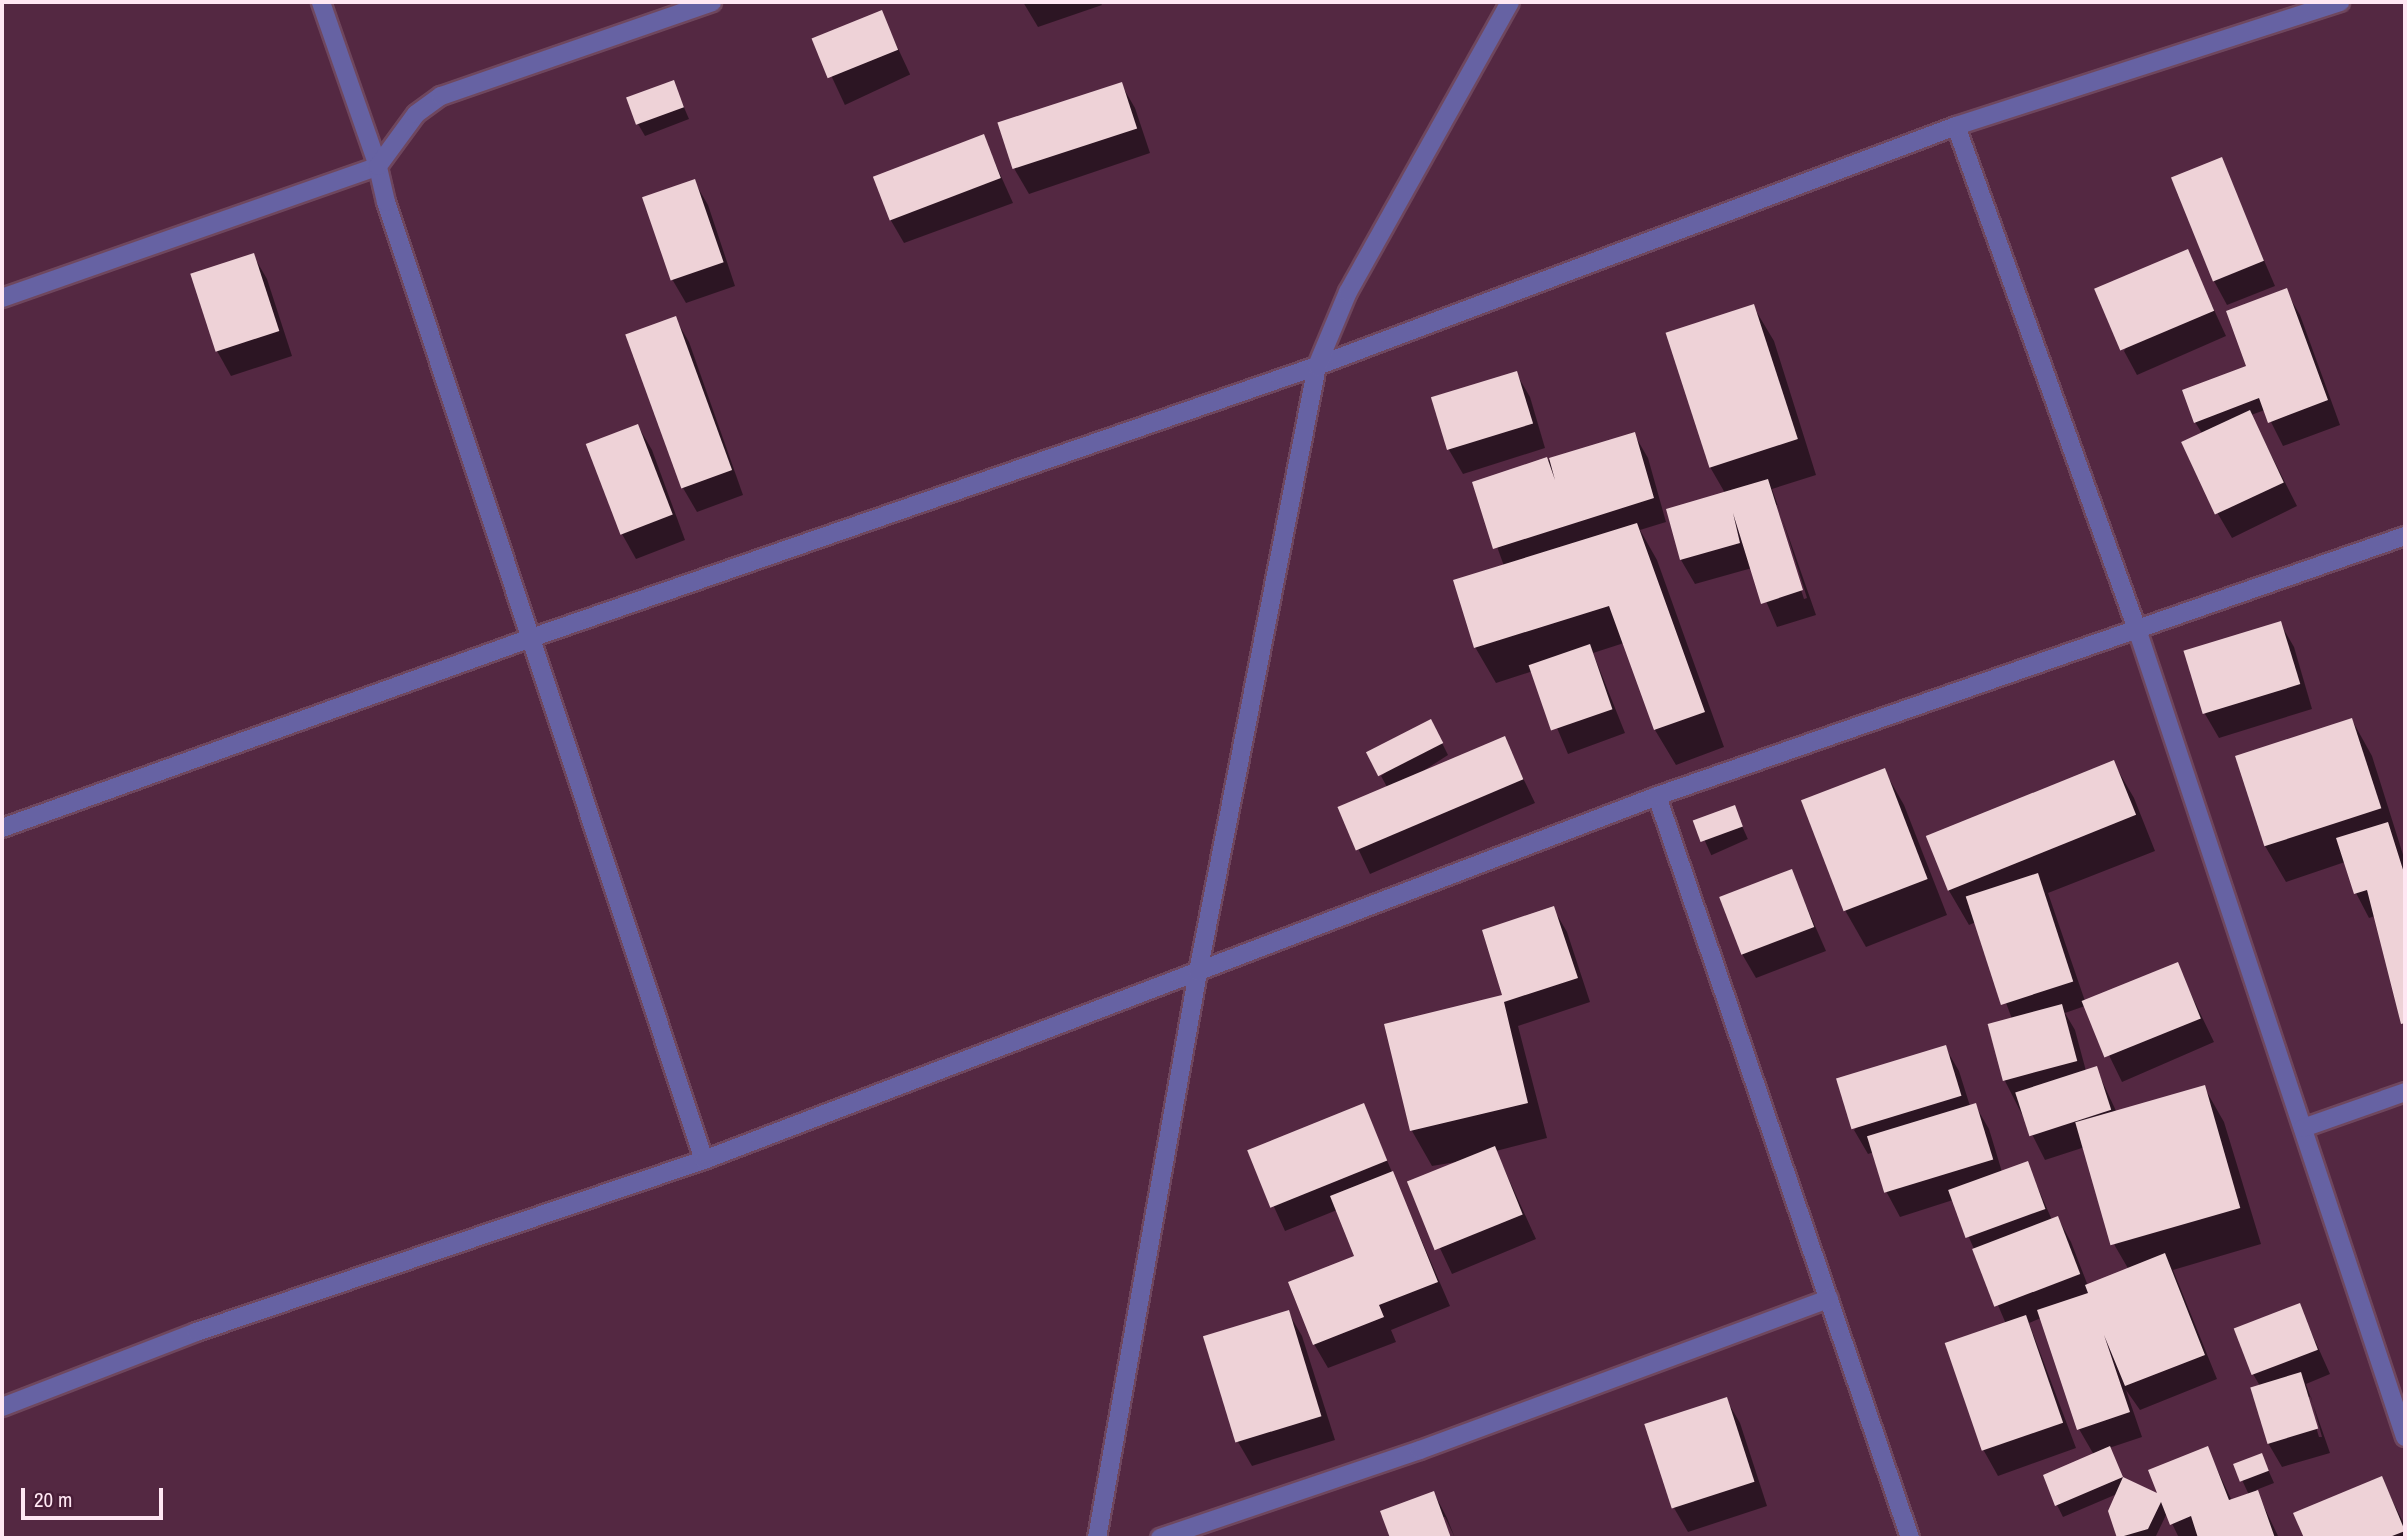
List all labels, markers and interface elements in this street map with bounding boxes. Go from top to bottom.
scale bar [24,1474,166,1518]
text: 20 m [34,1485,72,1514]

